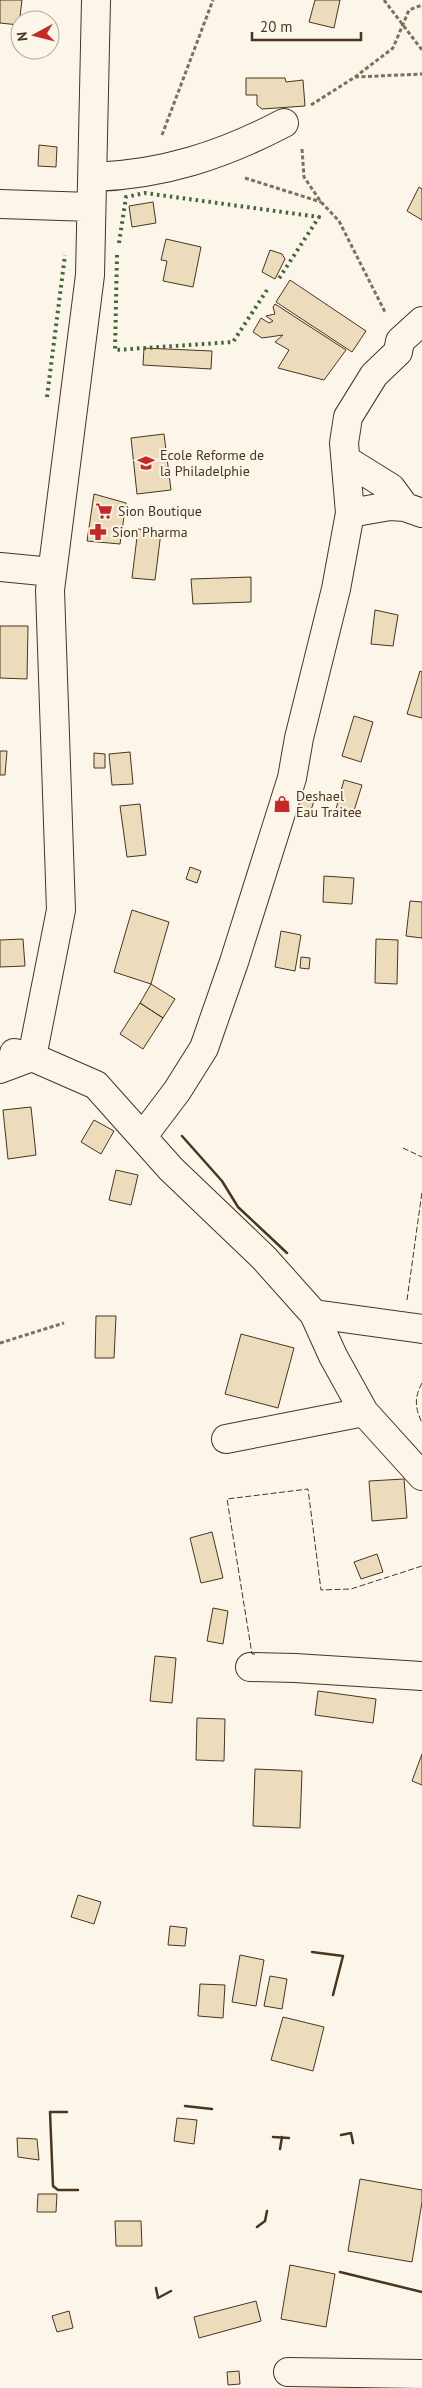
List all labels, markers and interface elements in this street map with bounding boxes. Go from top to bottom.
north arrow [10,10,60,60]
scale bar [252,10,361,42]
text: 20 m [260,17,293,36]
text: N [13,31,32,42]
place label: Ecole Reforme de la Philadelphie [160,446,264,480]
school or university icon: Ecole Reforme de la Philadelphie [136,453,156,473]
supermarket icon: Sion Boutique [94,501,114,521]
place label: Sion Boutique [118,502,202,520]
pharmacy icon: Sion Pharma [88,522,108,542]
place label: Sion Pharma [112,523,188,541]
place label: Deshael Eau Traitee [296,787,362,821]
shop icon: Deshael Eau Traitee [272,794,292,814]

